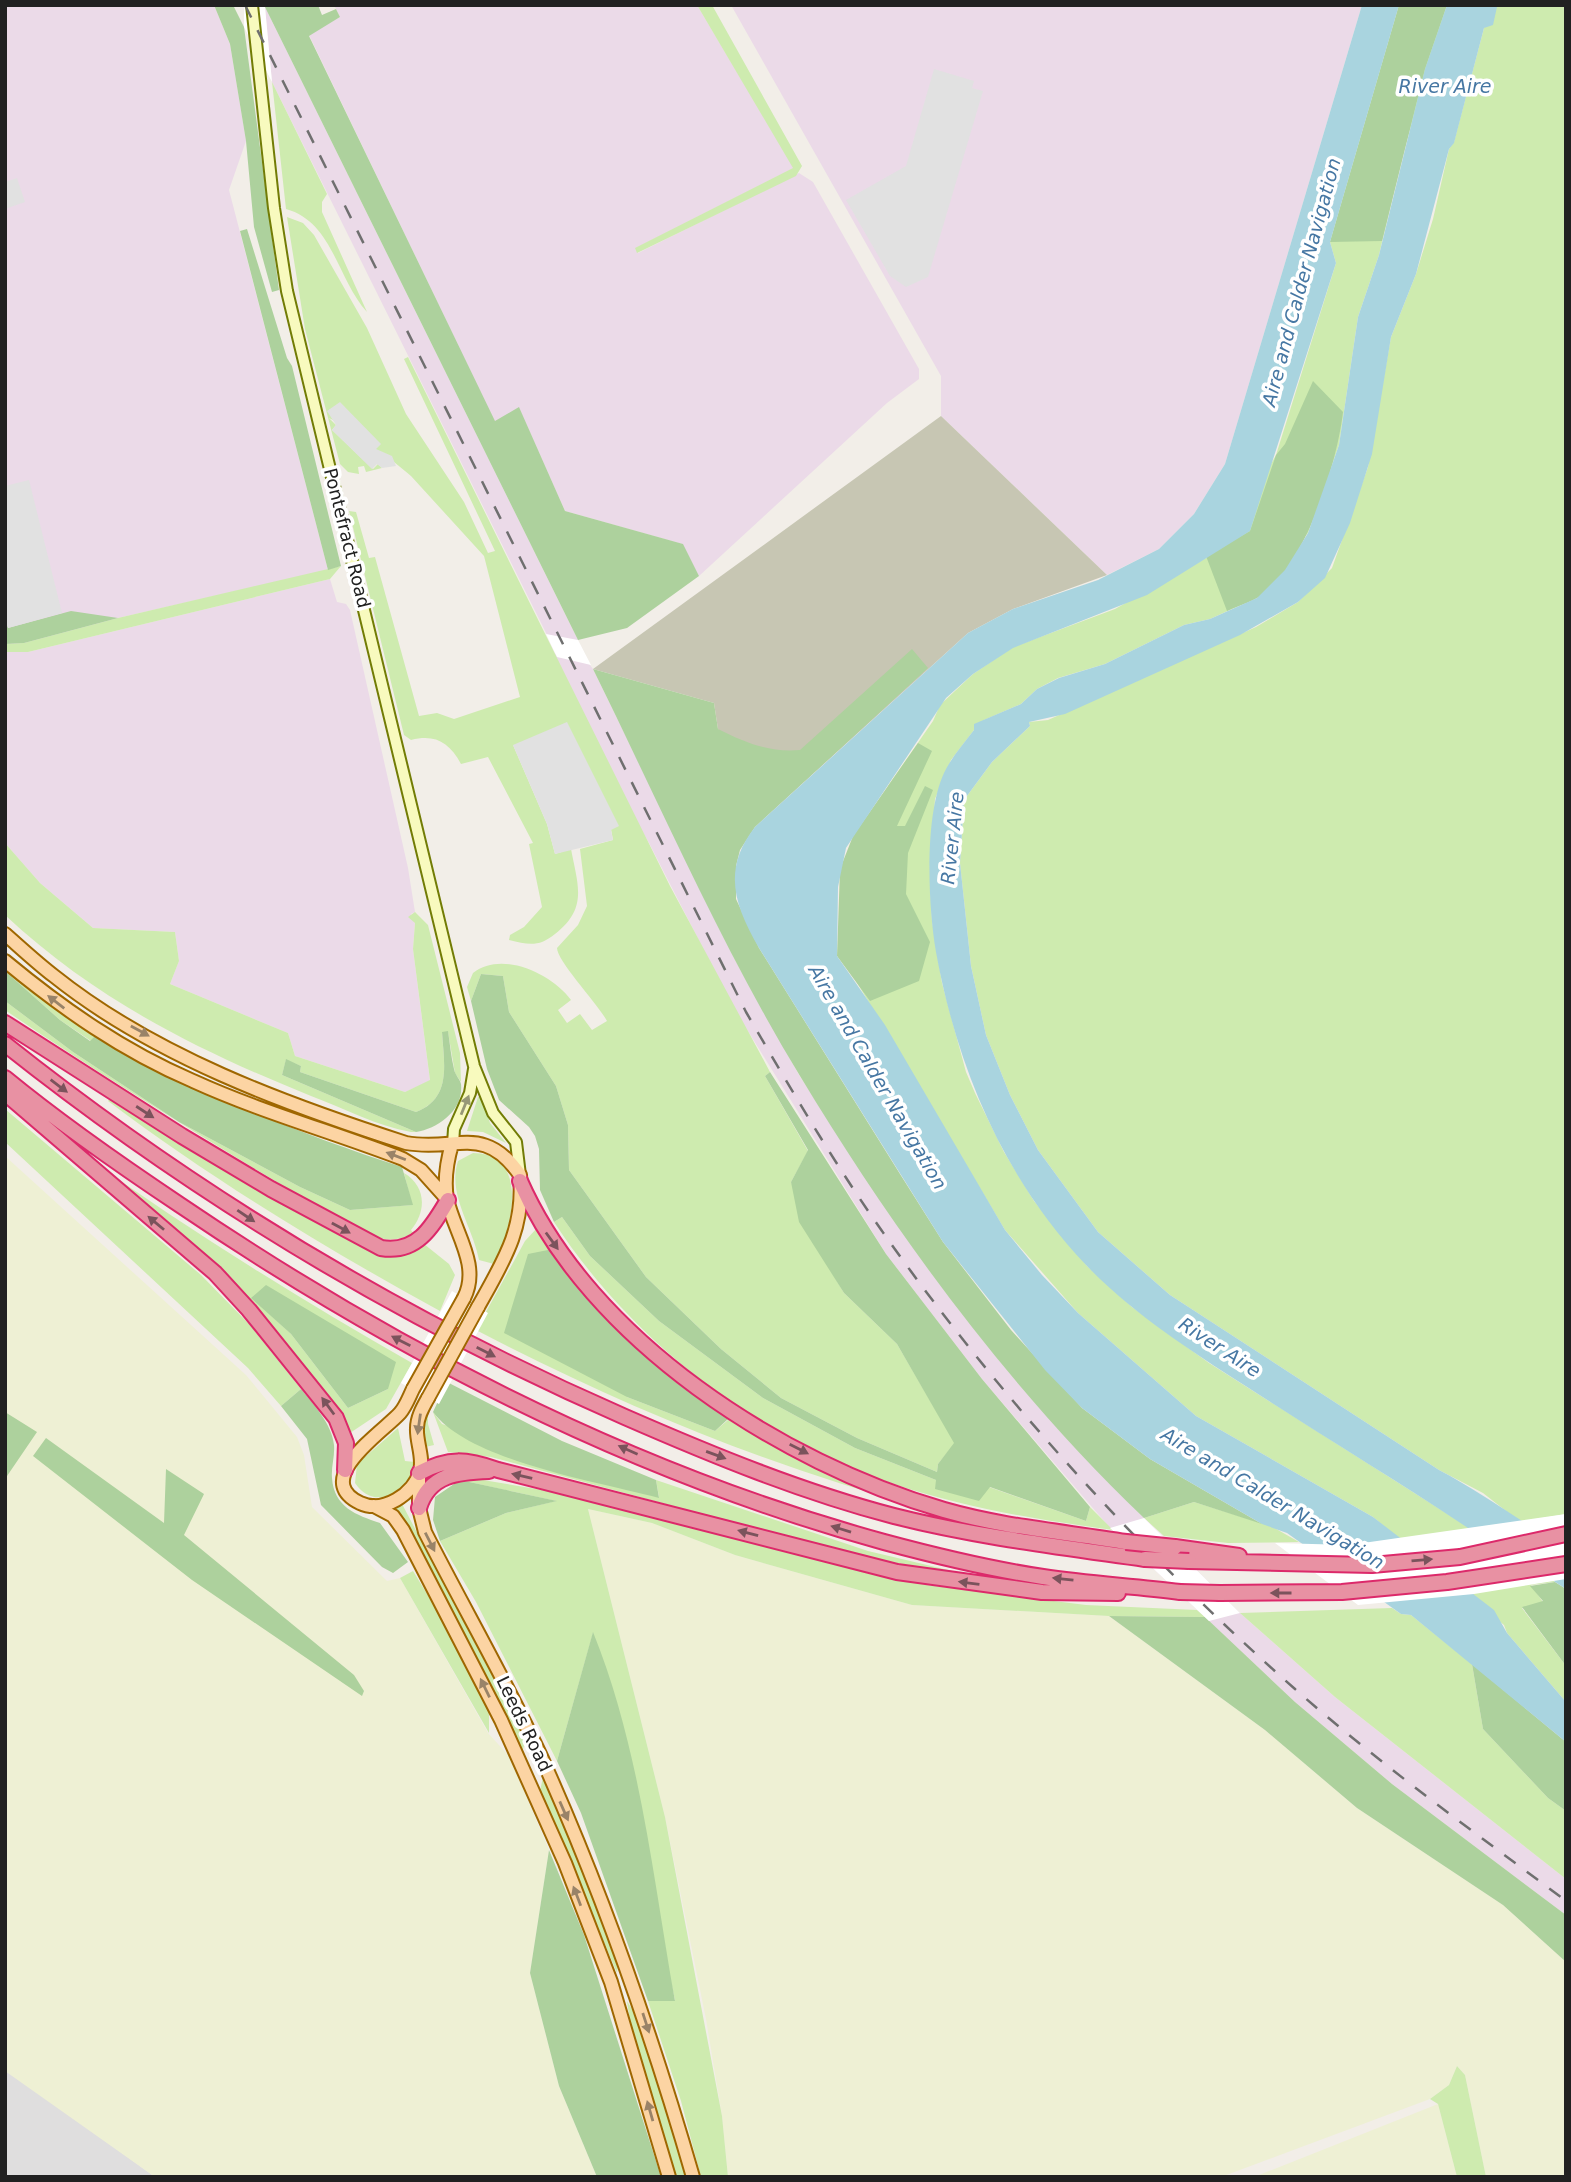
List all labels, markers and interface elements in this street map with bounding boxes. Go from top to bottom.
water label: River Aire [1398,75,1492,97]
water label: Aire and Calder Navigation [1257,156,1345,410]
street label: Pontefract Road [320,466,375,610]
water label: River Aire [936,791,968,885]
water label: Aire and Calder Navigation [804,959,951,1193]
one-way arrow [47,996,65,1010]
one-way arrow [130,1025,149,1037]
one-way arrow [50,1078,68,1092]
one-way arrow [460,1095,471,1116]
one-way arrow [136,1105,155,1118]
one-way arrow [385,1151,406,1162]
one-way arrow [236,1209,255,1222]
one-way arrow [148,1215,166,1230]
one-way arrow [332,1222,351,1234]
one-way arrow [545,1232,559,1250]
water label: River Aire [1175,1312,1265,1382]
one-way arrow [391,1335,411,1347]
one-way arrow [476,1346,496,1358]
one-way arrow [321,1397,335,1415]
one-way arrow [413,1413,424,1435]
water label: Aire and Calder Navigation [1156,1422,1388,1573]
one-way arrow [618,1444,639,1455]
one-way arrow [789,1444,809,1455]
one-way arrow [705,1450,726,1461]
one-way arrow [511,1470,533,1481]
one-way arrow [831,1524,852,1534]
one-way arrow [737,1527,759,1538]
one-way arrow [424,1532,436,1551]
one-way arrow [1411,1554,1433,1565]
one-way arrow [1052,1574,1074,1585]
one-way arrow [958,1578,980,1589]
one-way arrow [1270,1587,1292,1599]
street label: Leeds Road [492,1673,557,1775]
one-way arrow [480,1678,491,1698]
one-way arrow [559,1800,570,1821]
one-way arrow [572,1885,583,1906]
one-way arrow [641,2012,652,2033]
one-way arrow [645,2100,655,2121]

